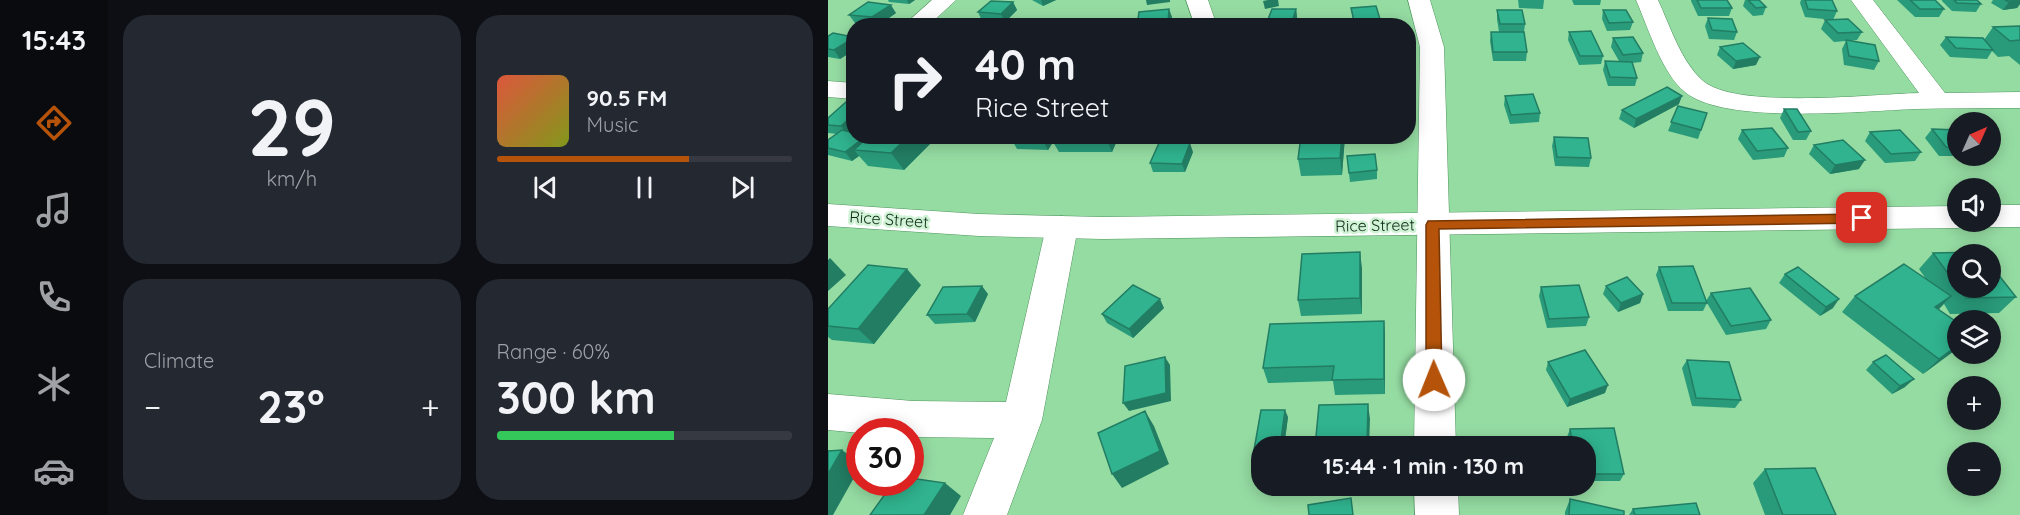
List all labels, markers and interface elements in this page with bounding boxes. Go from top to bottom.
text: 15:43 [22,23,86,57]
text: 40 m [975,38,1076,91]
icon: right [876,42,954,120]
text: 29 [247,78,336,176]
text: 90.5 FM [587,84,667,112]
text: Rice Street [975,90,1109,124]
icon: directions [33,102,75,144]
text: Music [587,112,638,137]
north arrow [1947,112,2001,166]
map controls [1947,112,2001,496]
text: km/h [266,166,317,191]
icon: previous [529,171,562,204]
icon: pause [628,171,661,204]
icon: next [726,171,759,204]
button: sound [1947,178,2001,232]
icon: music [33,189,75,231]
pin [1836,192,1887,243]
icon: arrive [1845,201,1878,234]
street label: Rice Street [849,206,929,232]
street label: Rice Street [1335,214,1415,236]
button: search [1947,244,2001,298]
icon: phone [33,276,75,318]
button: layers [1947,310,2001,364]
text: Range · 60% [497,339,610,364]
text: Climate [144,348,214,373]
position arrow [1402,348,1466,412]
icon: climate [33,363,75,405]
text: 300 km [497,369,656,425]
button: + [1947,376,2001,430]
text: 23° [257,378,325,434]
text: − [144,386,161,427]
text: + [421,386,440,427]
speed limit sign: 30 [846,418,924,496]
button: − [1947,442,2001,496]
icon: car [33,450,75,492]
text: 15:44 · 1 min · 130 m [1323,452,1524,480]

